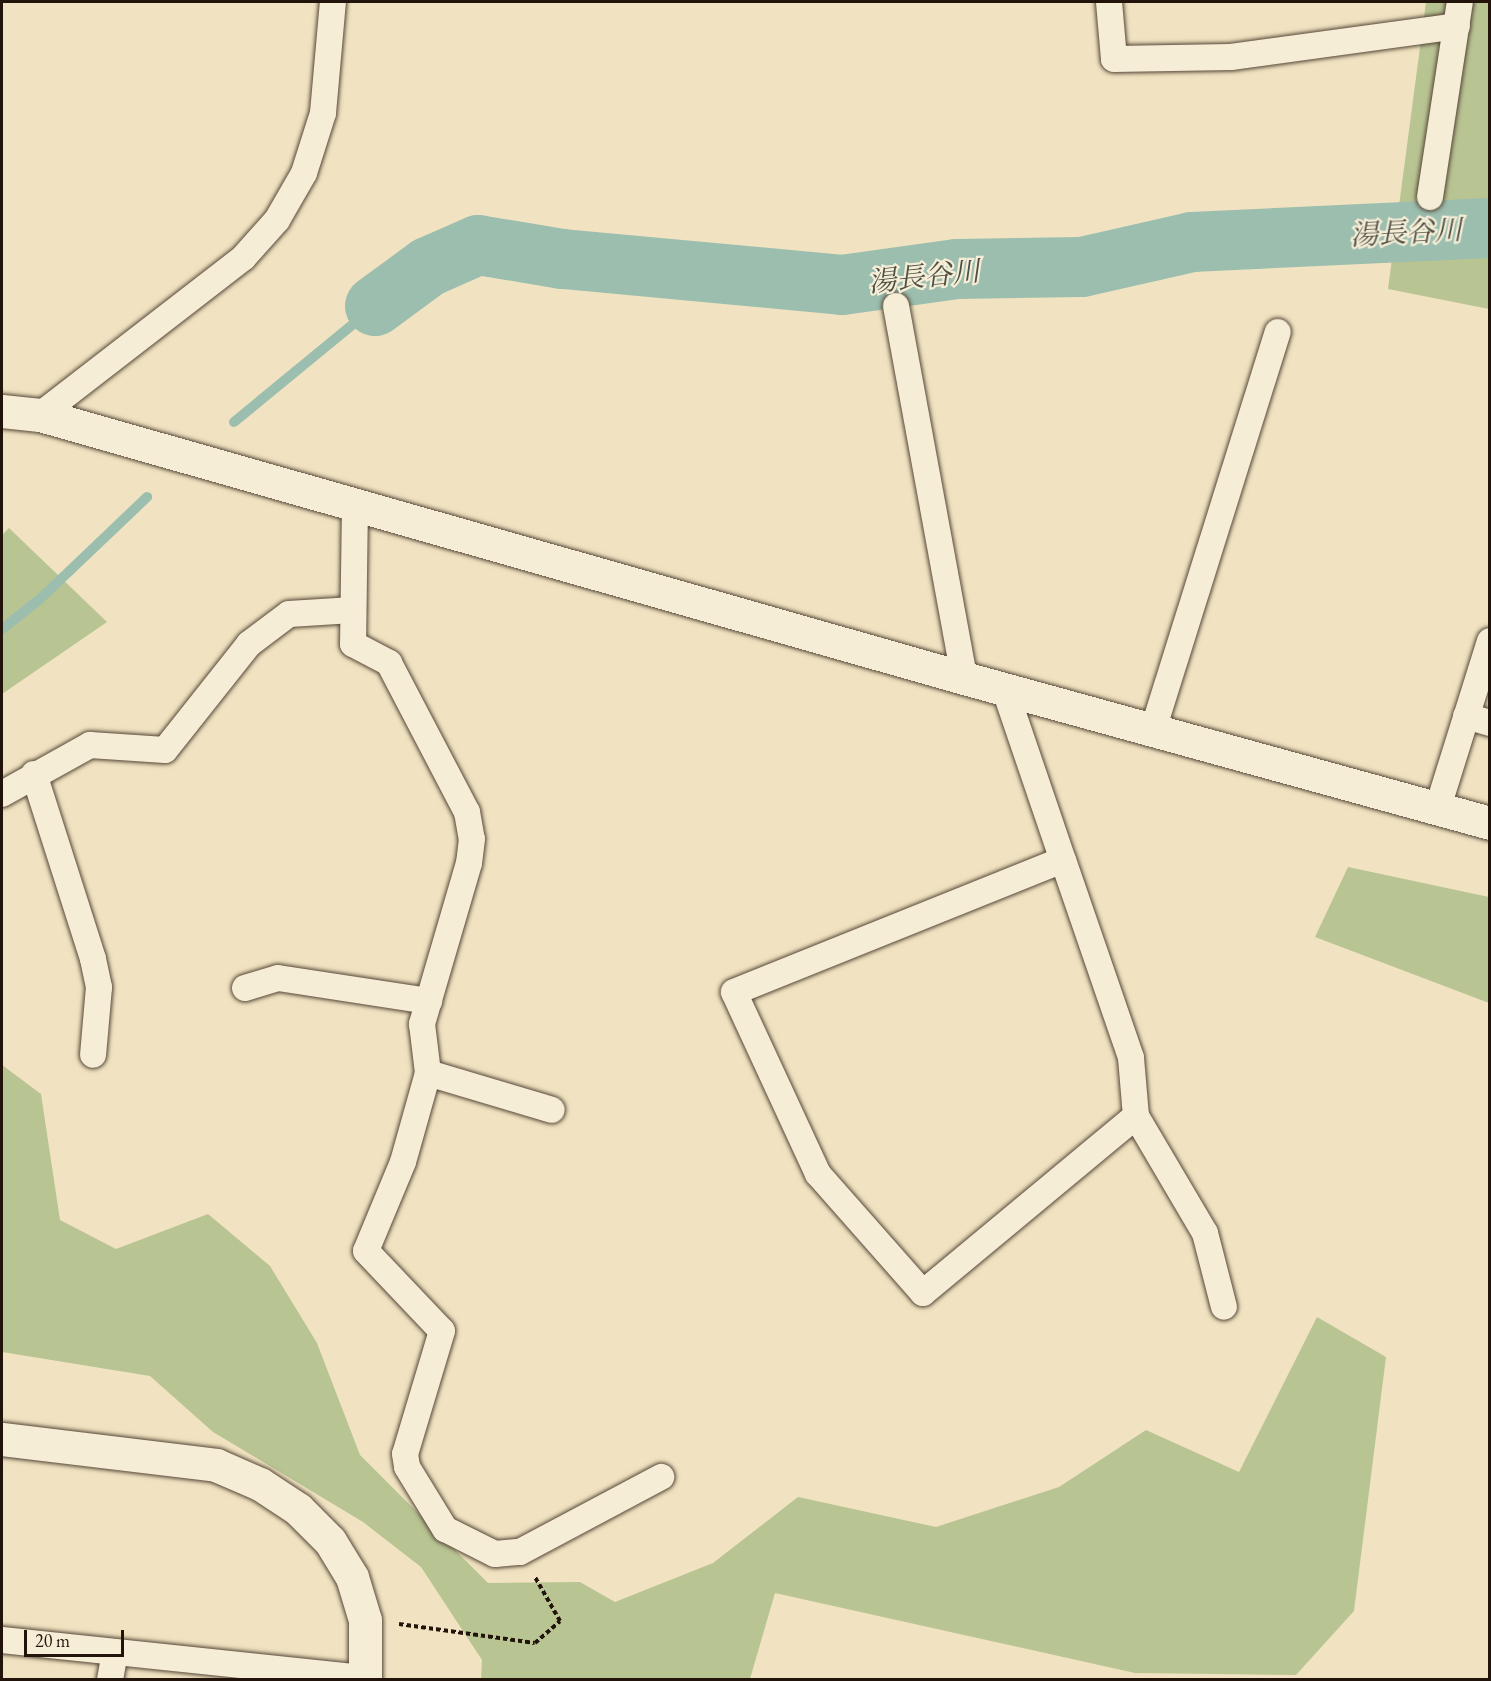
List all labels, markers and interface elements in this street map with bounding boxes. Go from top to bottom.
water label: 湯長谷川 [1349,212,1463,252]
water label: 湯長谷川 [867,253,981,299]
scale bar [27,1618,128,1656]
text: 20 m [35,1629,70,1652]

